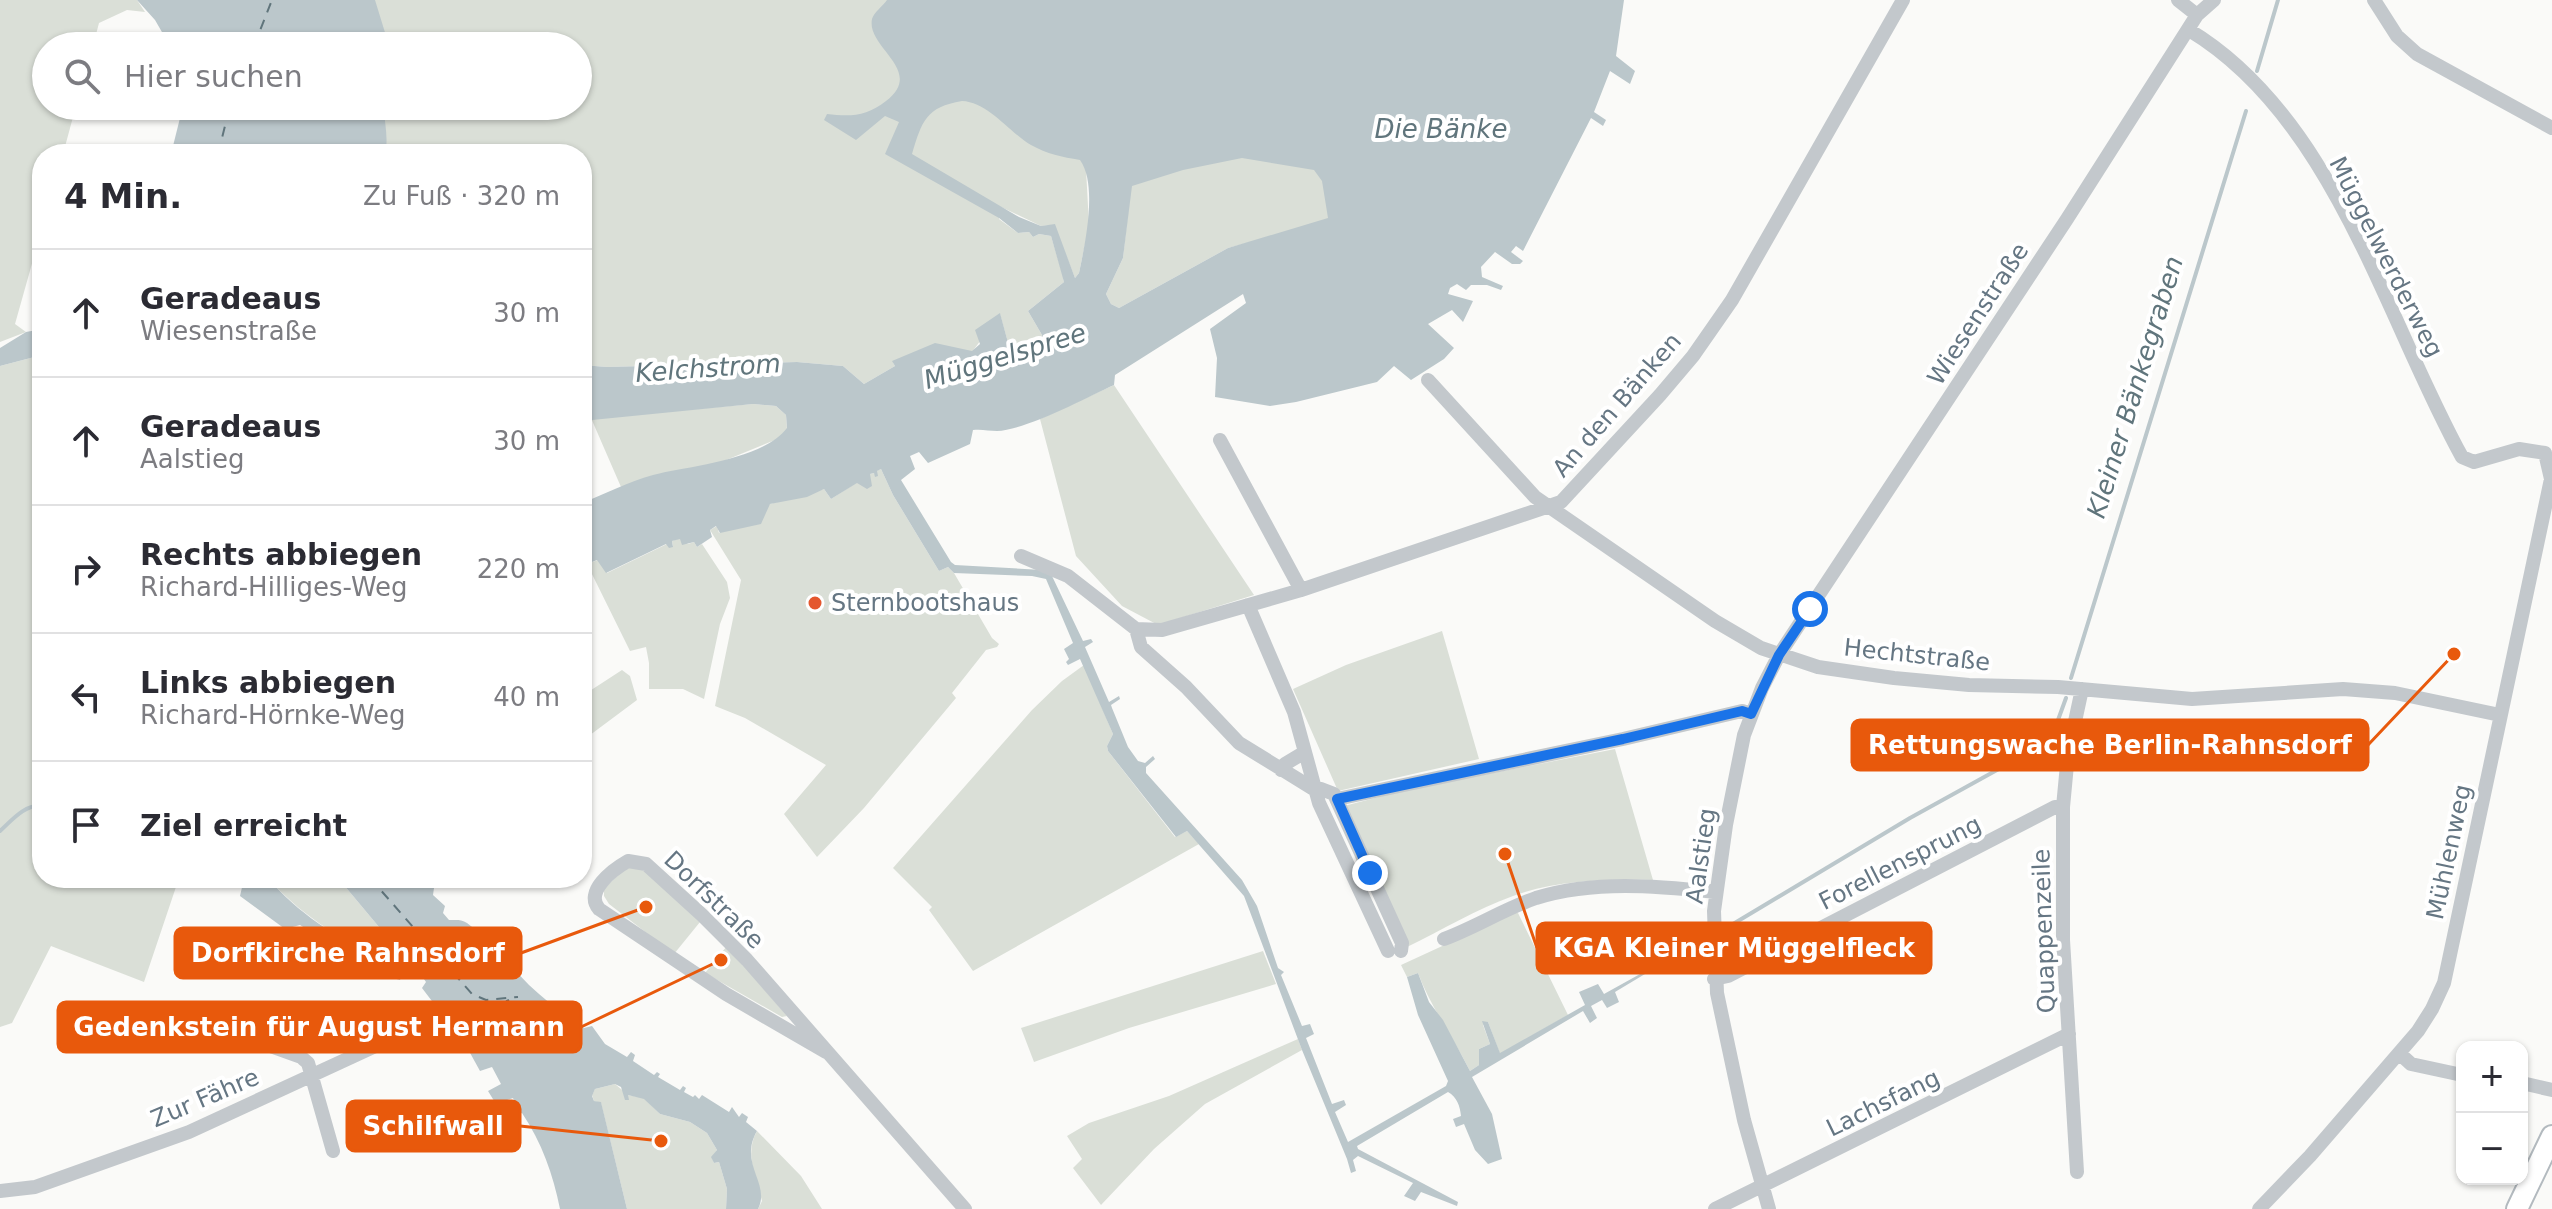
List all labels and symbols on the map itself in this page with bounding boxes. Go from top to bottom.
water label: Die Bänke [1375,114,1507,144]
street label: Müggelwerderweg [2323,152,2449,362]
street label: Wiesenstraße [1922,238,2034,390]
water label: Kleiner Bänkegraben [2081,252,2189,522]
water label: Müggelspree [920,317,1090,395]
street label: An den Bänken [1547,327,1687,483]
water label: Kelchstrom [634,348,782,388]
place label: Sternbootshaus [831,589,1019,617]
route start [1792,591,1828,627]
marker: Sternbootshaus [806,594,824,612]
street label: Hechtstraße [1842,633,1992,677]
callout: Rettungswache Berlin-Rahnsdorf [1852,720,2368,770]
text: Rettungswache Berlin-Rahnsdorf [1868,730,2353,760]
street label: Mühlenweg [2421,782,2477,922]
street label: Aalstieg [1680,806,1722,906]
street label: Forellensprung [1814,810,1986,916]
street label: Dorfstraße [658,846,770,954]
street label: Quappenzeile [2027,848,2061,1014]
route end [1352,855,1388,891]
callout: KGA Kleiner Müggelfleck [1537,923,1931,973]
callout: Dorfkirche Rahnsdorf [175,928,521,978]
text: KGA Kleiner Müggelfleck [1553,933,1916,963]
text: Dorfkirche Rahnsdorf [191,938,506,968]
callout: Gedenkstein für August Hermann [58,1002,581,1052]
text: Gedenkstein für August Hermann [73,1012,565,1042]
street label: Zur Fähre [147,1063,263,1133]
street label: Lachsfang [1822,1064,1944,1142]
callout: Schilfwall [347,1101,520,1151]
text: Schilfwall [362,1111,504,1141]

